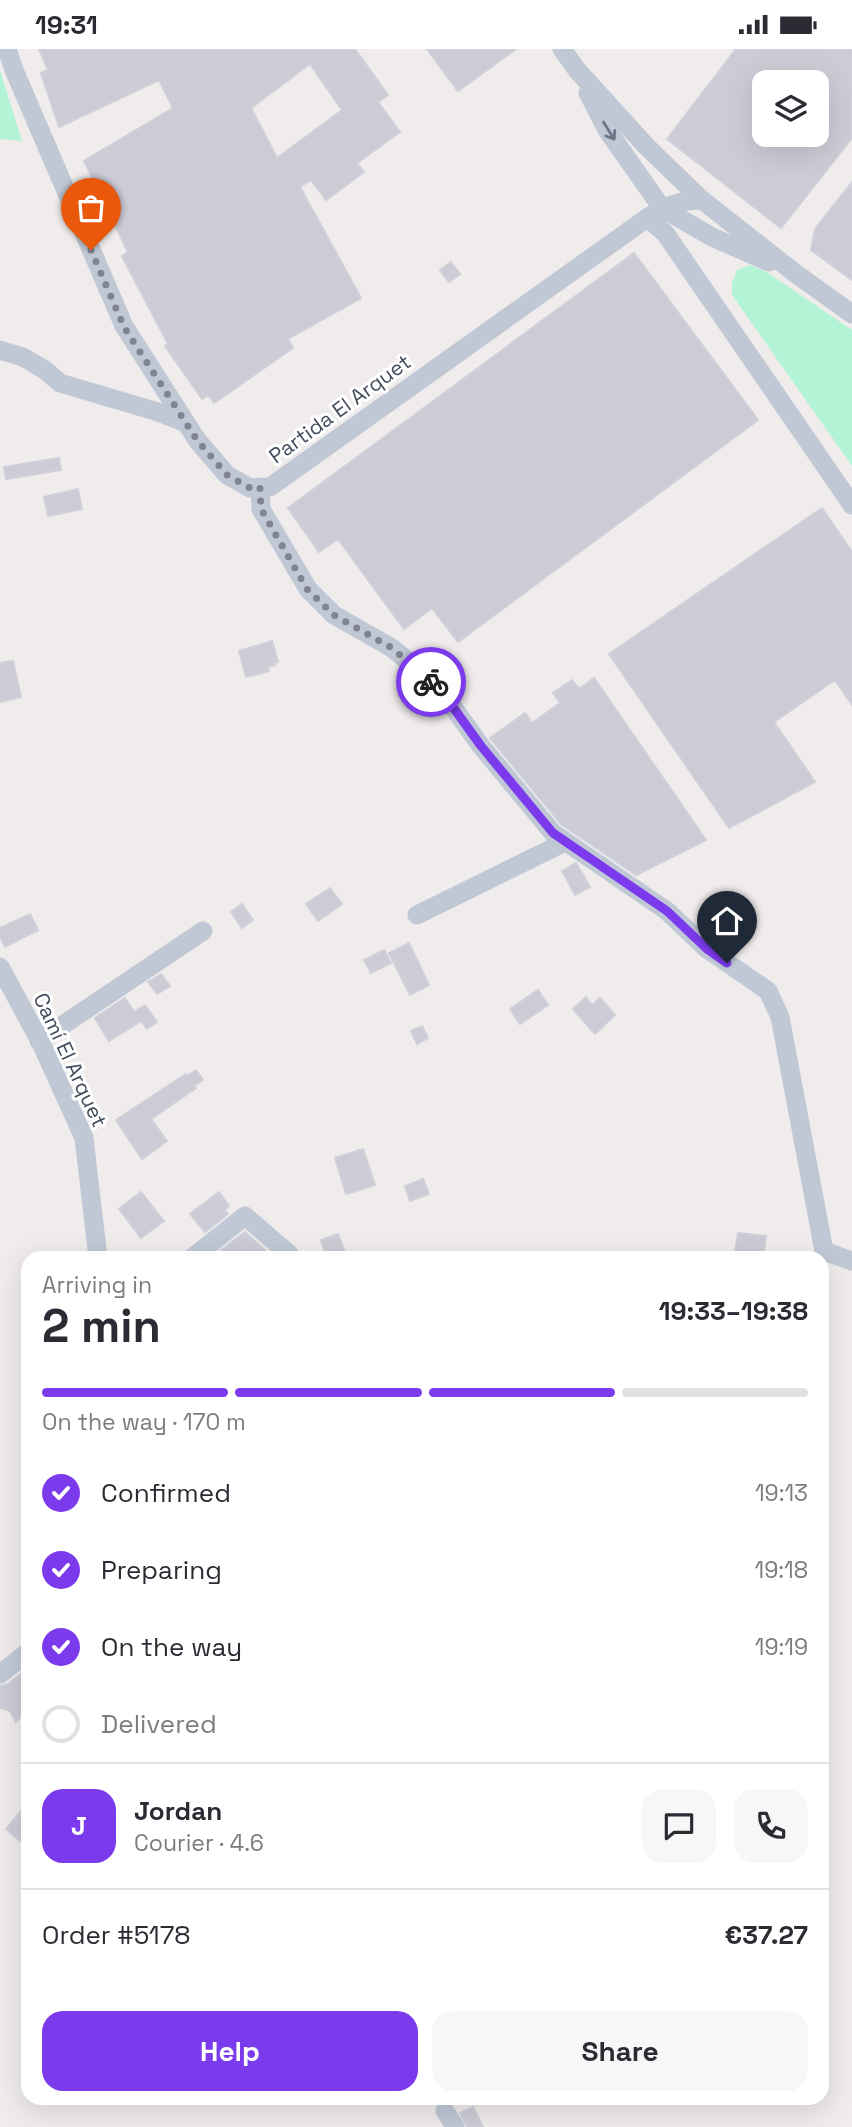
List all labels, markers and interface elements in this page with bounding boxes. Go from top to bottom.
text: 19:31 [35,8,98,42]
map controls [752,70,829,147]
button: layers [752,70,829,147]
one-way arrow [602,120,616,140]
pin [61,178,121,250]
icon: bag [72,189,110,227]
street label: Partida El Arquet [263,348,416,469]
courier [396,647,466,717]
icon: bike [412,663,450,701]
pin [697,891,757,963]
icon: home [708,902,746,940]
street label: Camí El Arquet [28,988,113,1131]
text: Arriving in [42,1270,152,1300]
text: 19:33–19:38 [659,1294,808,1328]
text: 2 min [42,1297,161,1355]
text: On the way · 170 m [42,1407,246,1437]
icon: check [42,1474,80,1512]
text: Confirmed [101,1476,231,1510]
text: 19:13 [755,1478,808,1508]
icon: check [42,1551,80,1589]
text: Preparing [101,1553,222,1587]
text: 19:18 [755,1555,808,1585]
icon: check [42,1628,80,1666]
text: On the way [101,1630,242,1664]
text: 19:19 [755,1632,808,1662]
text: Delivered [101,1707,217,1741]
button: chat [642,1789,716,1863]
button: phone [734,1789,808,1863]
text: Jordan [134,1794,222,1828]
text: J [71,1809,87,1843]
text: Courier · 4.6 [134,1828,264,1858]
text: Order #5178 [42,1918,191,1952]
text: €37.27 [725,1918,808,1952]
button: Help [42,2011,418,2091]
button: Share [432,2011,808,2091]

